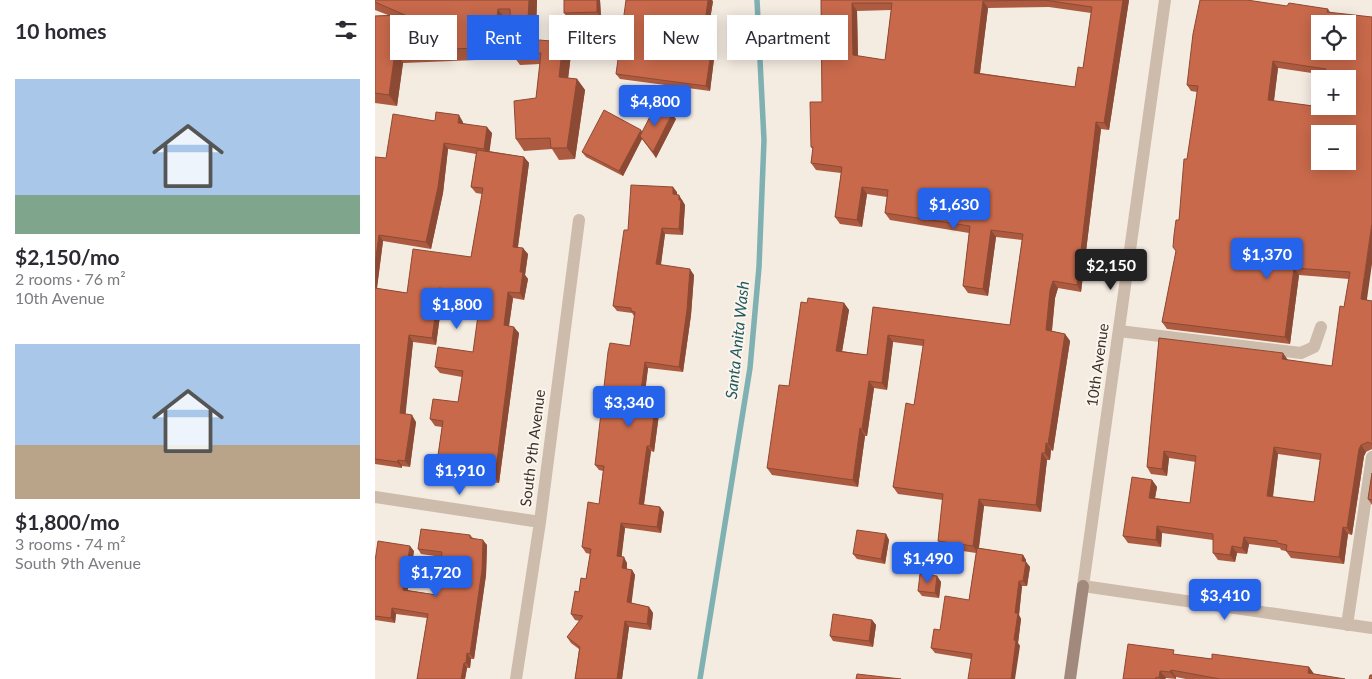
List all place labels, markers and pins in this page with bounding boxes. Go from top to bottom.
pin: $4,800 [614,84,696,127]
pin: $1,630 [913,188,995,230]
pin: $1,370 [1226,238,1308,280]
pin: $2,150 [1070,248,1152,291]
pin: $1,800 [416,288,498,330]
pin: $3,340 [588,386,670,428]
pin: $1,910 [419,454,501,496]
pin: $1,490 [887,542,969,584]
pin: $1,720 [395,556,477,598]
pin: $3,410 [1184,578,1266,621]

